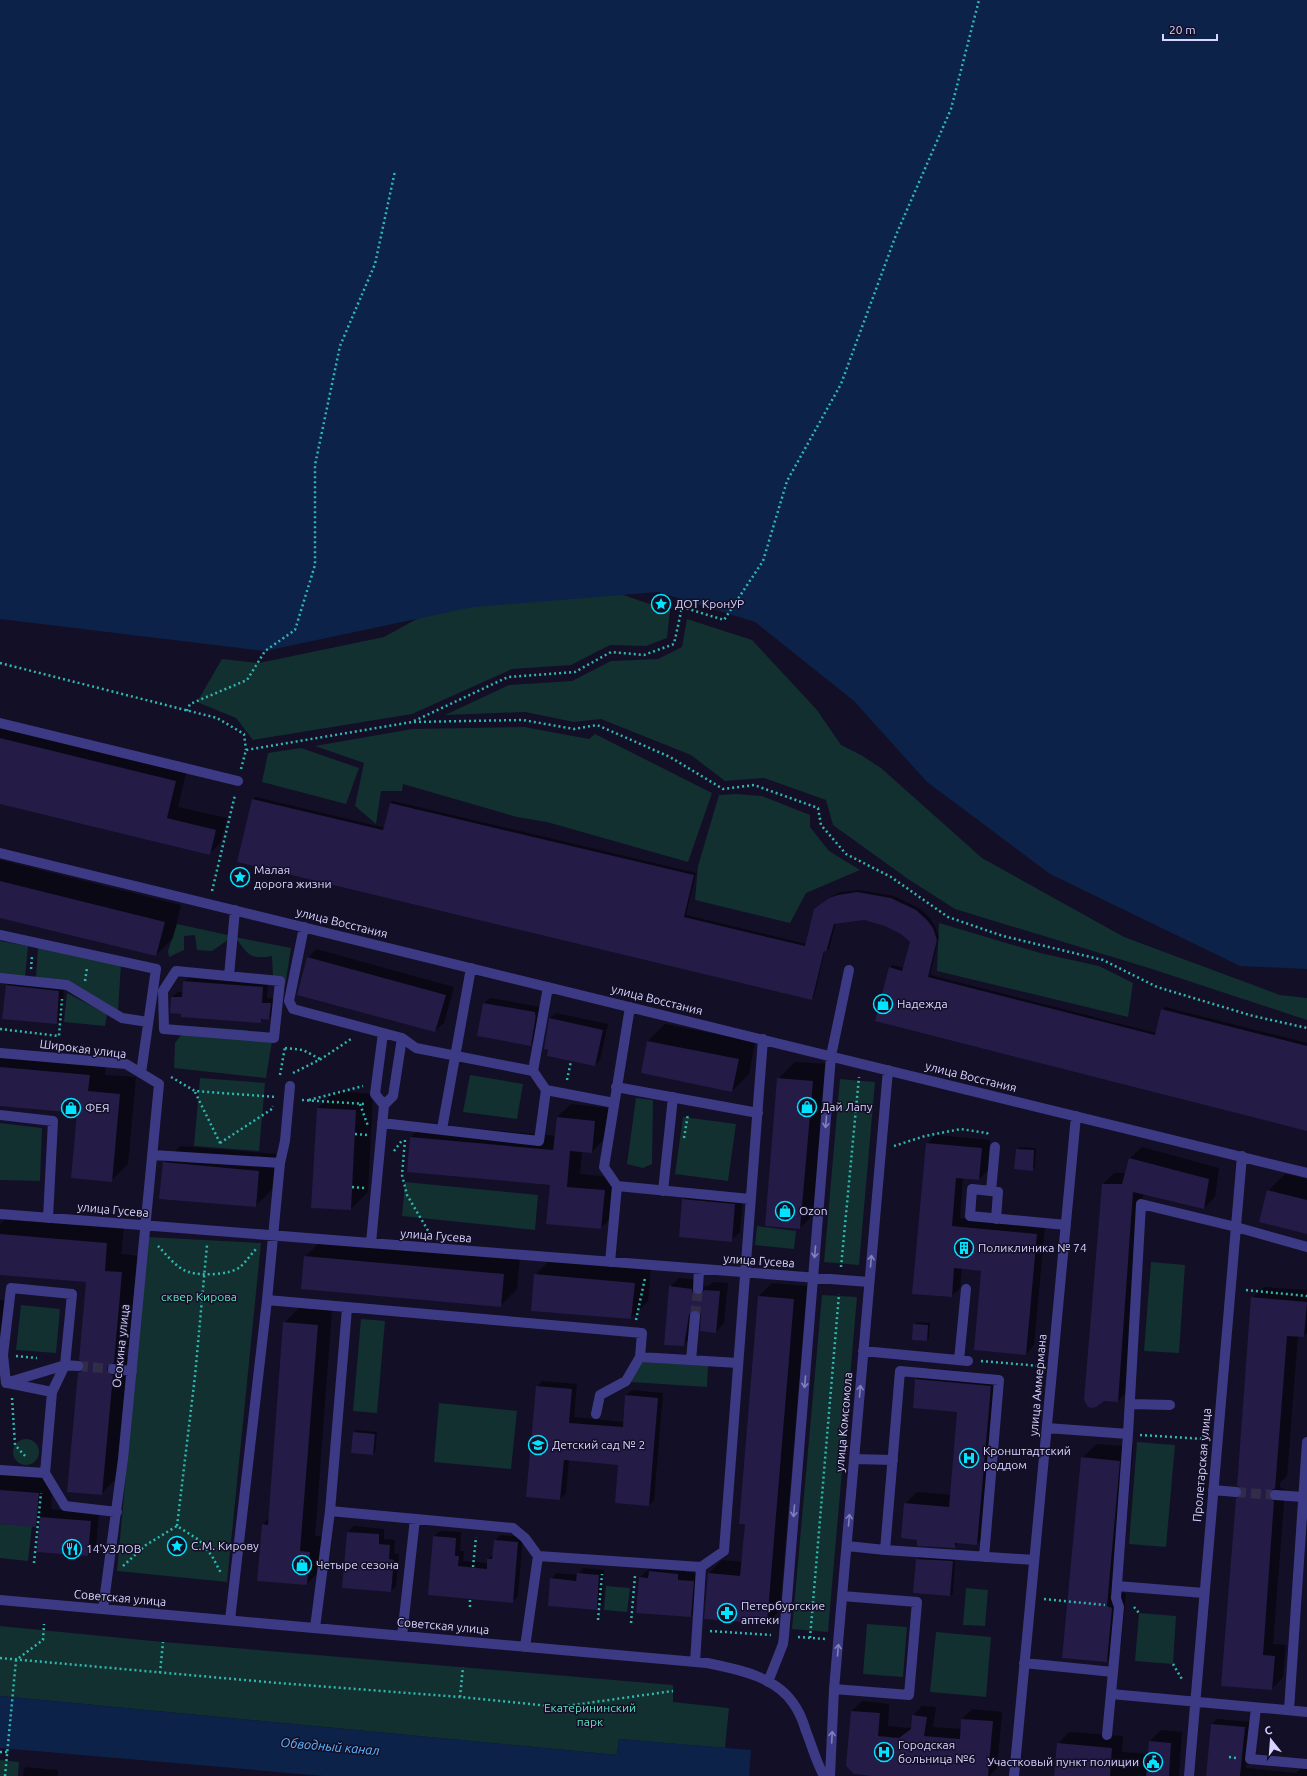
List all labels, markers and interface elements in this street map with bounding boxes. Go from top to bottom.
scale bar [1163,16,1217,42]
text: 20 m [1169,23,1196,36]
place icon: ДОТ КронУР [650,593,672,615]
place label: ДОТ КронУР [675,597,744,610]
place label: Малая дорога жизни [254,863,332,890]
place icon: Малая дорога жизни [229,866,251,888]
street label: улица Восстания [295,905,389,940]
street label: улица Восстания [610,982,704,1017]
shop icon: Надежда [872,993,894,1015]
place label: Надежда [897,997,948,1010]
street label: Широкая улица [39,1037,127,1060]
street label: улица Восстания [924,1059,1018,1094]
shop icon: Дай Лапу [796,1096,818,1118]
shop icon: ФЕЯ [60,1097,82,1119]
place label: Дай Лапу [821,1100,873,1113]
place label: ФЕЯ [85,1101,110,1114]
one-way arrow [822,1115,829,1128]
street label: улица Гусева [77,1200,149,1219]
shop icon: Ozon [774,1200,796,1222]
place label: Ozon [799,1204,828,1217]
street label: улица Гусева [400,1227,472,1244]
building icon: Поликлиника № 74 [953,1237,975,1259]
place label: Поликлиника № 74 [978,1241,1087,1254]
one-way arrow [812,1245,819,1258]
street label: улица Гусева [723,1252,795,1269]
one-way arrow [868,1255,875,1268]
park label: сквер Кирова [161,1290,237,1303]
street label: Осокина улица [110,1304,131,1388]
street label: улица Аммермана [1027,1333,1048,1437]
street label: улица Комсомола [833,1372,854,1472]
one-way arrow [801,1375,808,1388]
one-way arrow [856,1385,864,1398]
street label: Пролетарская улица [1190,1407,1213,1523]
school or university icon: Детский сад № 2 [527,1434,549,1456]
place label: Детский сад № 2 [552,1438,645,1451]
place label: Кронштадтский роддом [983,1444,1071,1471]
hospital icon: Кронштадтский роддом [958,1447,980,1469]
one-way arrow [791,1504,798,1517]
one-way arrow [845,1514,852,1527]
place icon: С.М. Кирову [166,1535,188,1557]
restaurant icon: 14'УЗЛОВ [61,1538,83,1560]
place label: С.М. Кирову [191,1539,259,1552]
place label: 14'УЗЛОВ [86,1542,141,1555]
shop icon: Четыре сезона [291,1554,313,1576]
place label: Четыре сезона [316,1558,399,1571]
street label: Советская улица [73,1587,167,1608]
place label: Петербургские аптеки [741,1599,825,1626]
pharmacy icon: Петербургские аптеки [716,1602,738,1624]
street label: Советская улица [396,1615,490,1636]
one-way arrow [834,1644,841,1657]
park label: Екатерининский парк [544,1701,636,1728]
north arrow [1251,1720,1291,1760]
text: С [1263,1724,1273,1737]
one-way arrow [828,1731,836,1744]
water label: Обводный канал [280,1735,380,1757]
place label: Городская больница №6 [898,1738,975,1765]
hospital icon: Городская больница №6 [873,1741,895,1763]
public building icon: Участковый пункт полиции [1142,1751,1164,1773]
place label: Участковый пункт полиции [987,1755,1139,1768]

